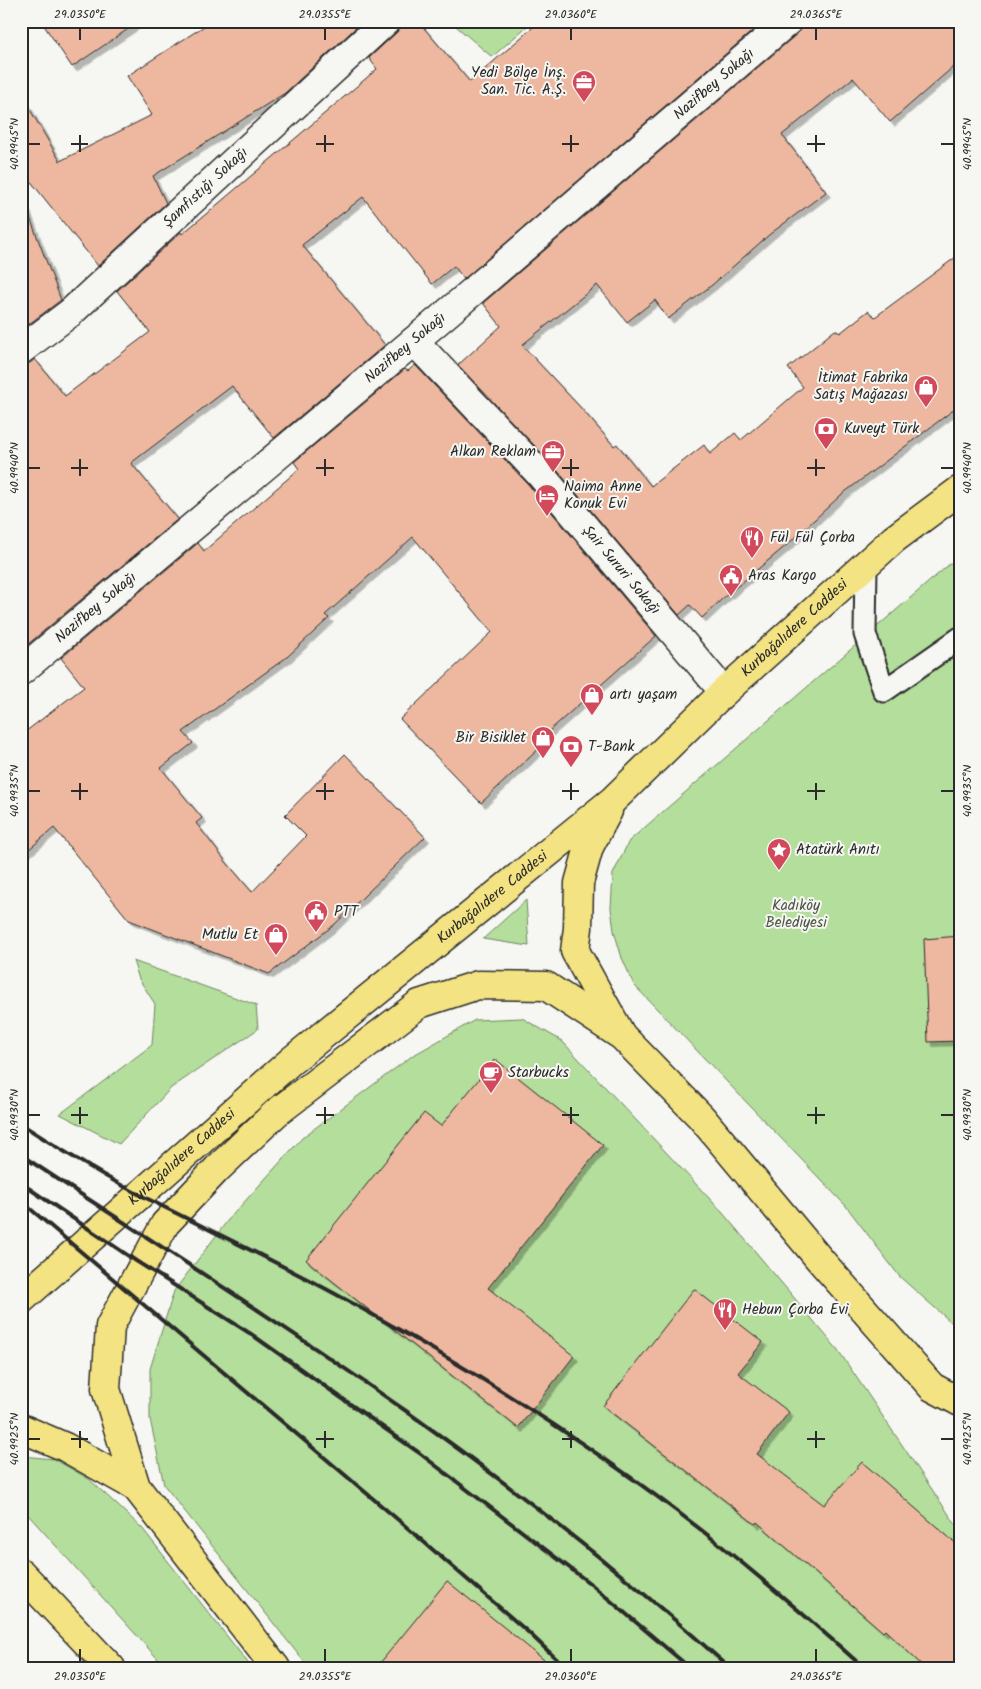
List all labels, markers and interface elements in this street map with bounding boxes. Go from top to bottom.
text: 29.0350°E [54,5,107,24]
text: 29.0355°E [299,5,352,24]
text: 29.0360°E [545,5,598,24]
text: 29.0365°E [790,5,843,24]
street label: Nazifbey Sokağı [668,42,760,126]
place label: Yedi Bölge İnş. San. Tic. A.Ş. [471,61,566,102]
office icon: Yedi Bölge İnş. San. Tic. A.Ş. [571,69,597,103]
text: 40.9945°N [5,118,24,170]
text: 40.9945°N [958,118,977,170]
street label: Şamfıstığı Sokağı [157,142,254,234]
street label: Nazifbey Sokağı [359,307,452,390]
place label: İtimat Fabrika Satış Mağazası [814,366,908,407]
shop icon: İtimat Fabrika Satış Mağazası [913,374,939,408]
bank icon: Kuveyt Türk [813,416,839,450]
place label: Kuveyt Türk [844,417,920,441]
office icon: Alkan Reklam [540,439,566,473]
place label: Alkan Reklam [450,440,536,464]
text: 40.9940°N [5,442,24,494]
text: 40.9940°N [958,442,977,494]
place label: Naima Anne Konuk Evi [564,475,642,516]
hotel icon: Naima Anne Konuk Evi [534,483,560,517]
street label: Şair Sururi Sokağı [576,520,666,621]
restaurant icon: Fül Fül Çorba [739,525,765,559]
place label: Fül Fül Çorba [770,526,855,550]
public building icon: Aras Kargo [718,563,744,597]
place label: Aras Kargo [748,564,817,588]
street label: Nazifbey Sokağı [50,566,142,650]
street label: Kurbağalıdere Caddesi [736,573,855,683]
shop icon: artı yaşam [579,682,605,716]
place label: artı yaşam [610,683,677,707]
shop icon: Bir Bisiklet [530,725,556,759]
place label: Bir Bisiklet [456,726,526,750]
bank icon: T-Bank [558,734,584,768]
place label: T-Bank [588,735,635,759]
text: 40.9935°N [5,765,24,817]
text: 40.9935°N [958,765,977,817]
place icon: Atatürk Anıtı [766,837,792,871]
place label: Atatürk Anıtı [796,838,880,862]
street label: Kurbağalıdere Caddesi [432,844,555,950]
park label: Kadıköy Belediyesi [765,894,828,935]
public building icon: PTT [303,899,329,933]
place label: PTT [334,900,360,924]
shop icon: Mutlu Et [263,922,289,956]
place label: Mutlu Et [202,923,258,947]
cafe icon: Starbucks [478,1060,504,1094]
place label: Starbucks [508,1061,570,1085]
text: 40.9930°N [5,1089,24,1141]
text: 40.9930°N [958,1089,977,1141]
street label: Kurbağalıdere Caddesi [123,1102,242,1212]
restaurant icon: Hebun Çorba Evi [712,1297,738,1331]
place label: Hebun Çorba Evi [742,1298,850,1322]
text: 40.9925°N [5,1413,24,1465]
text: 40.9925°N [958,1413,977,1465]
text: 29.0350°E [54,1667,107,1686]
text: 29.0355°E [299,1667,352,1686]
text: 29.0360°E [545,1667,598,1686]
text: 29.0365°E [790,1667,843,1686]

